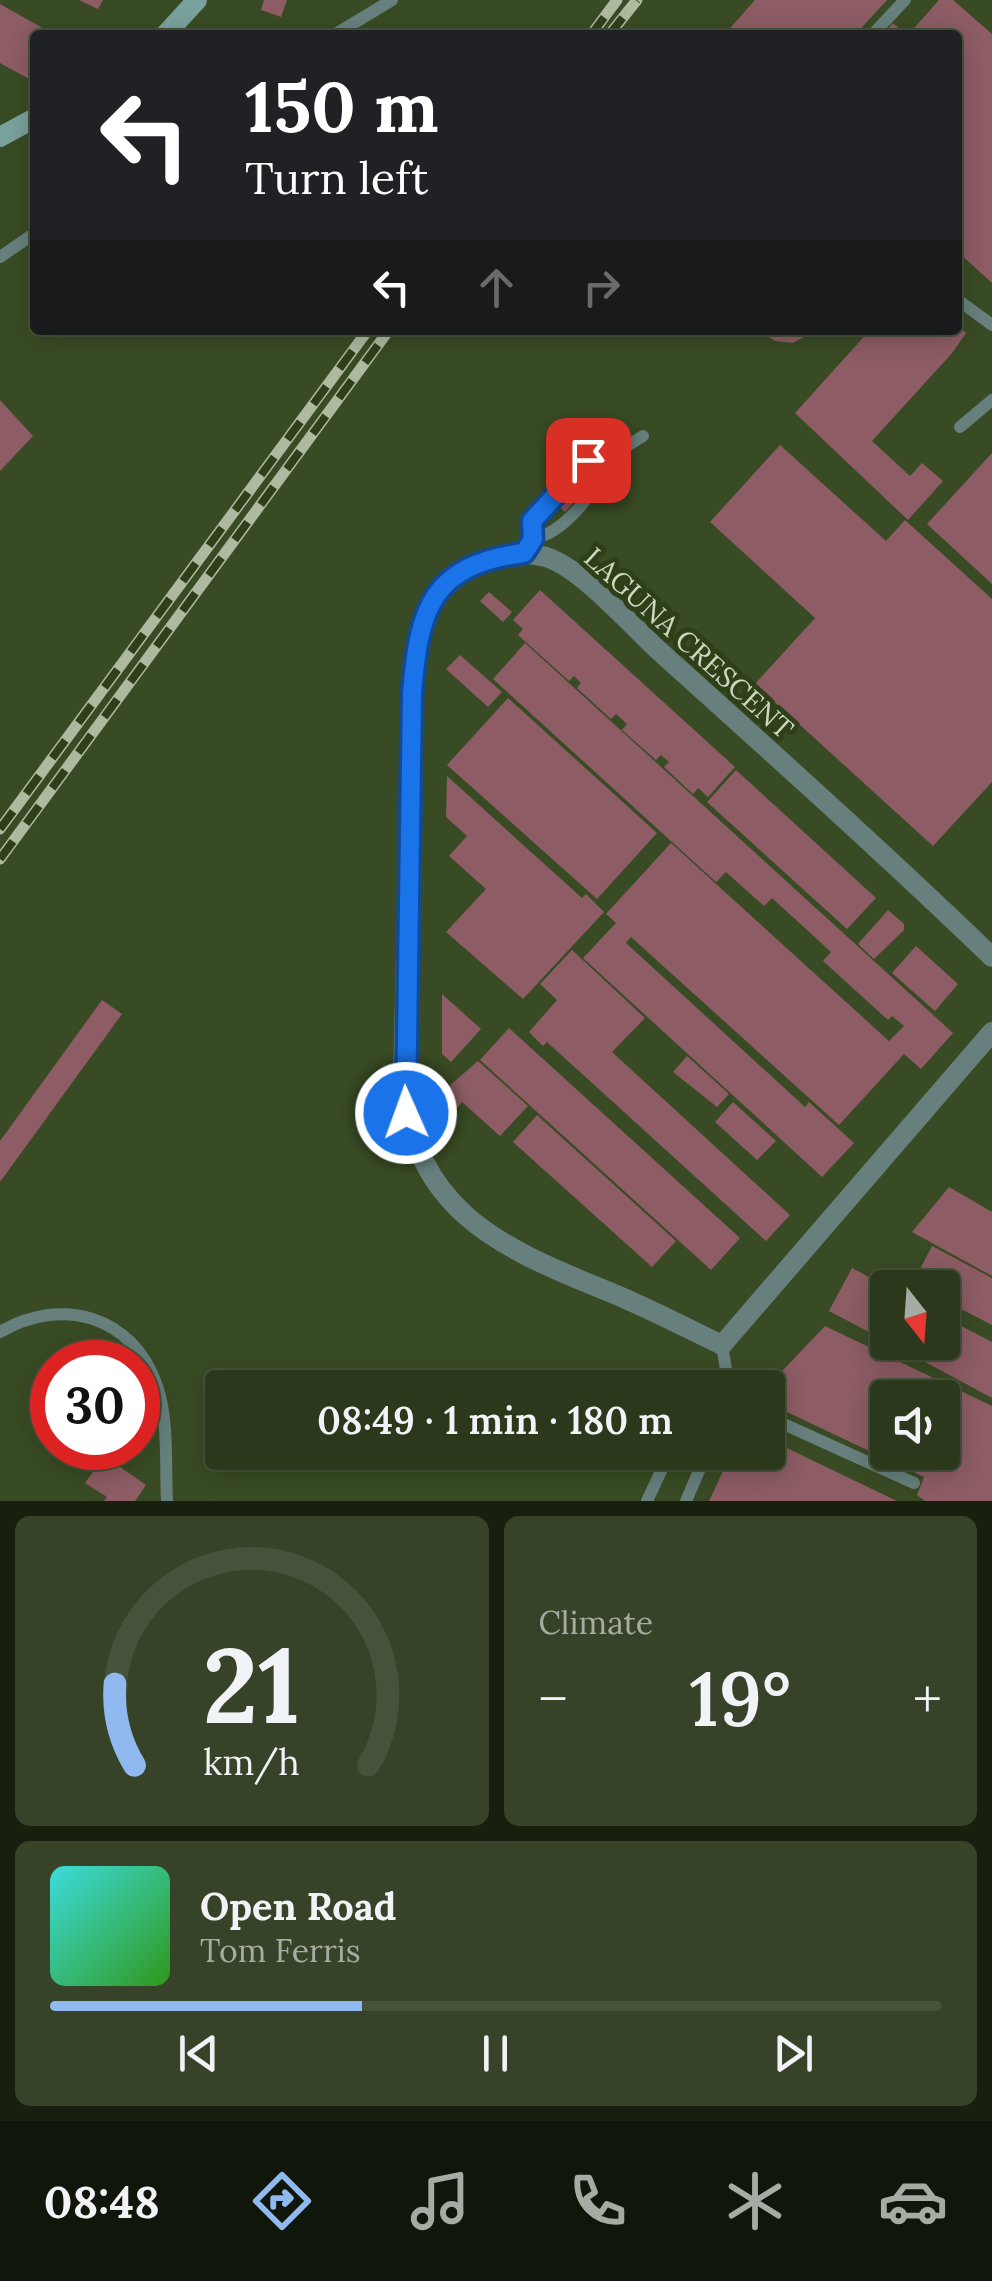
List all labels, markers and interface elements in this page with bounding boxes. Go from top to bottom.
text: 150 m [245,62,439,151]
icon: left [80,70,210,200]
text: Turn left [245,149,428,206]
icon: left [364,260,419,315]
icon: ahead [469,260,524,315]
icon: right [574,260,629,315]
pin [546,418,631,503]
icon: arrive [561,433,616,488]
street label: LAGUNA CRESCENT [577,540,801,747]
position arrow [354,1061,458,1165]
north arrow [870,1270,960,1360]
map controls [870,1270,960,1470]
speed limit sign: 30 [30,1340,160,1470]
button: sound [870,1380,960,1470]
text: 08:49 · 1 min · 180 m [317,1396,673,1444]
text: Climate [539,1602,653,1643]
text: 21 [203,1618,301,1751]
text: 19° [689,1651,791,1747]
text: − [539,1664,568,1734]
text: + [913,1664,942,1734]
text: km/h [203,1739,300,1785]
text: Open Road [200,1882,396,1930]
text: Tom Ferris [200,1930,361,1971]
icon: previous [171,2026,226,2081]
icon: pause [468,2026,523,2081]
icon: next [766,2026,821,2081]
icon: directions [247,2166,317,2236]
icon: music [405,2166,475,2236]
icon: phone [563,2166,633,2236]
icon: climate [720,2166,790,2236]
icon: car [878,2166,948,2236]
text: 08:48 [44,2173,160,2230]

